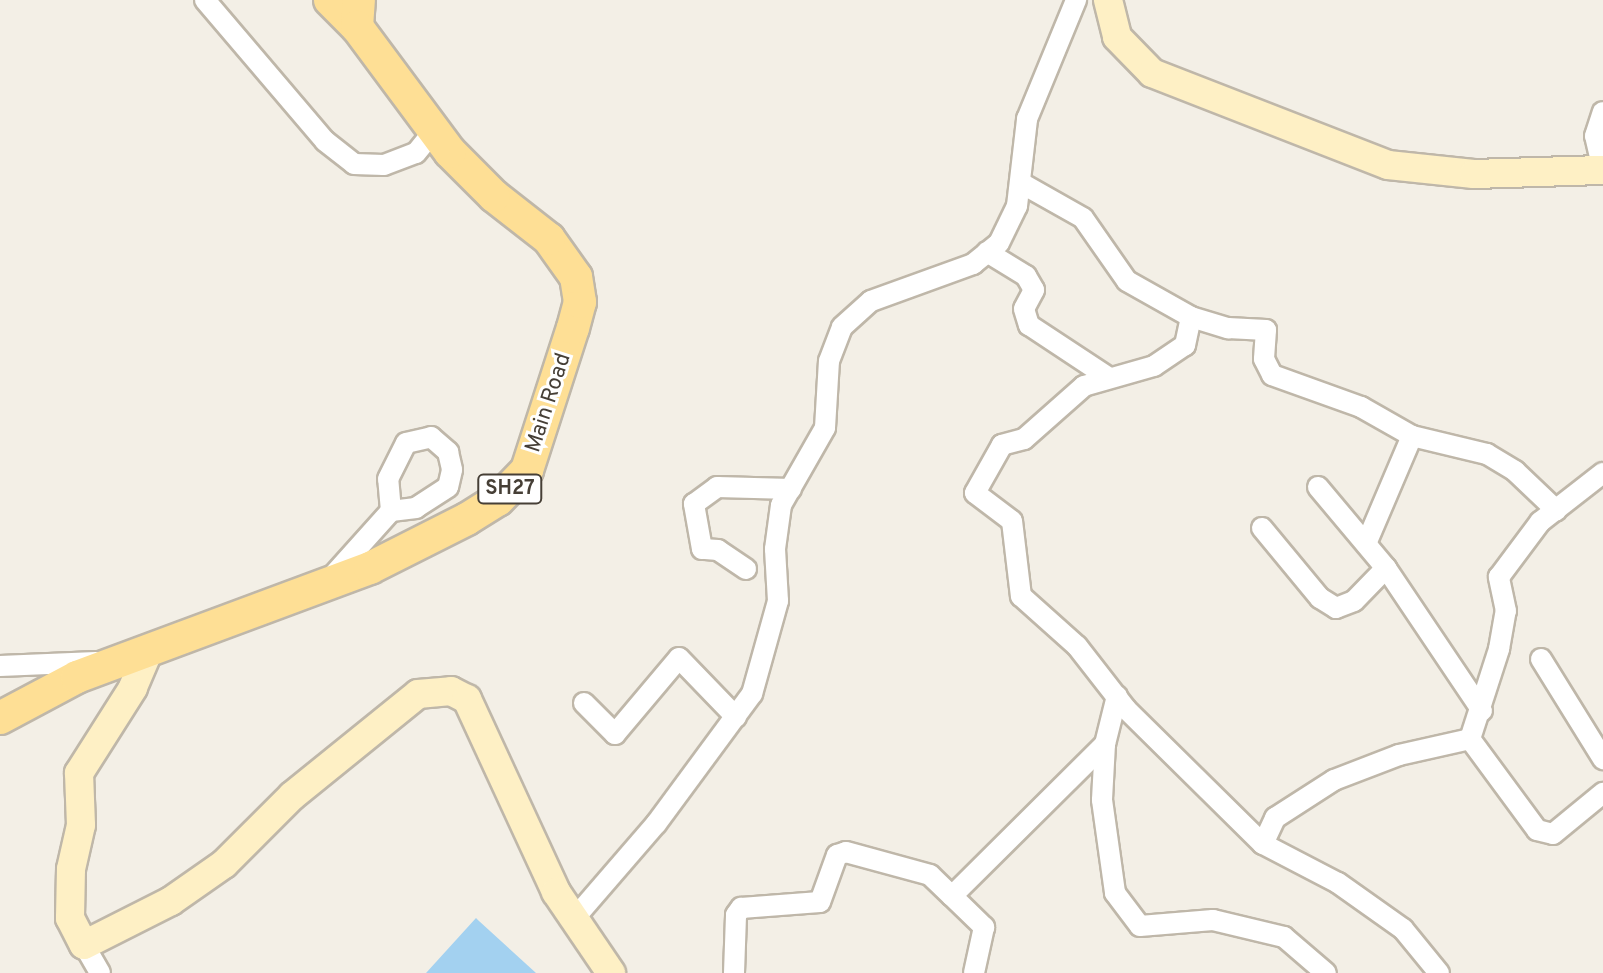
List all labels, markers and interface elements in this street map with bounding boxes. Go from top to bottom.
street label: Main Road [521,350,577,456]
road number: SH27 [476,473,544,505]

